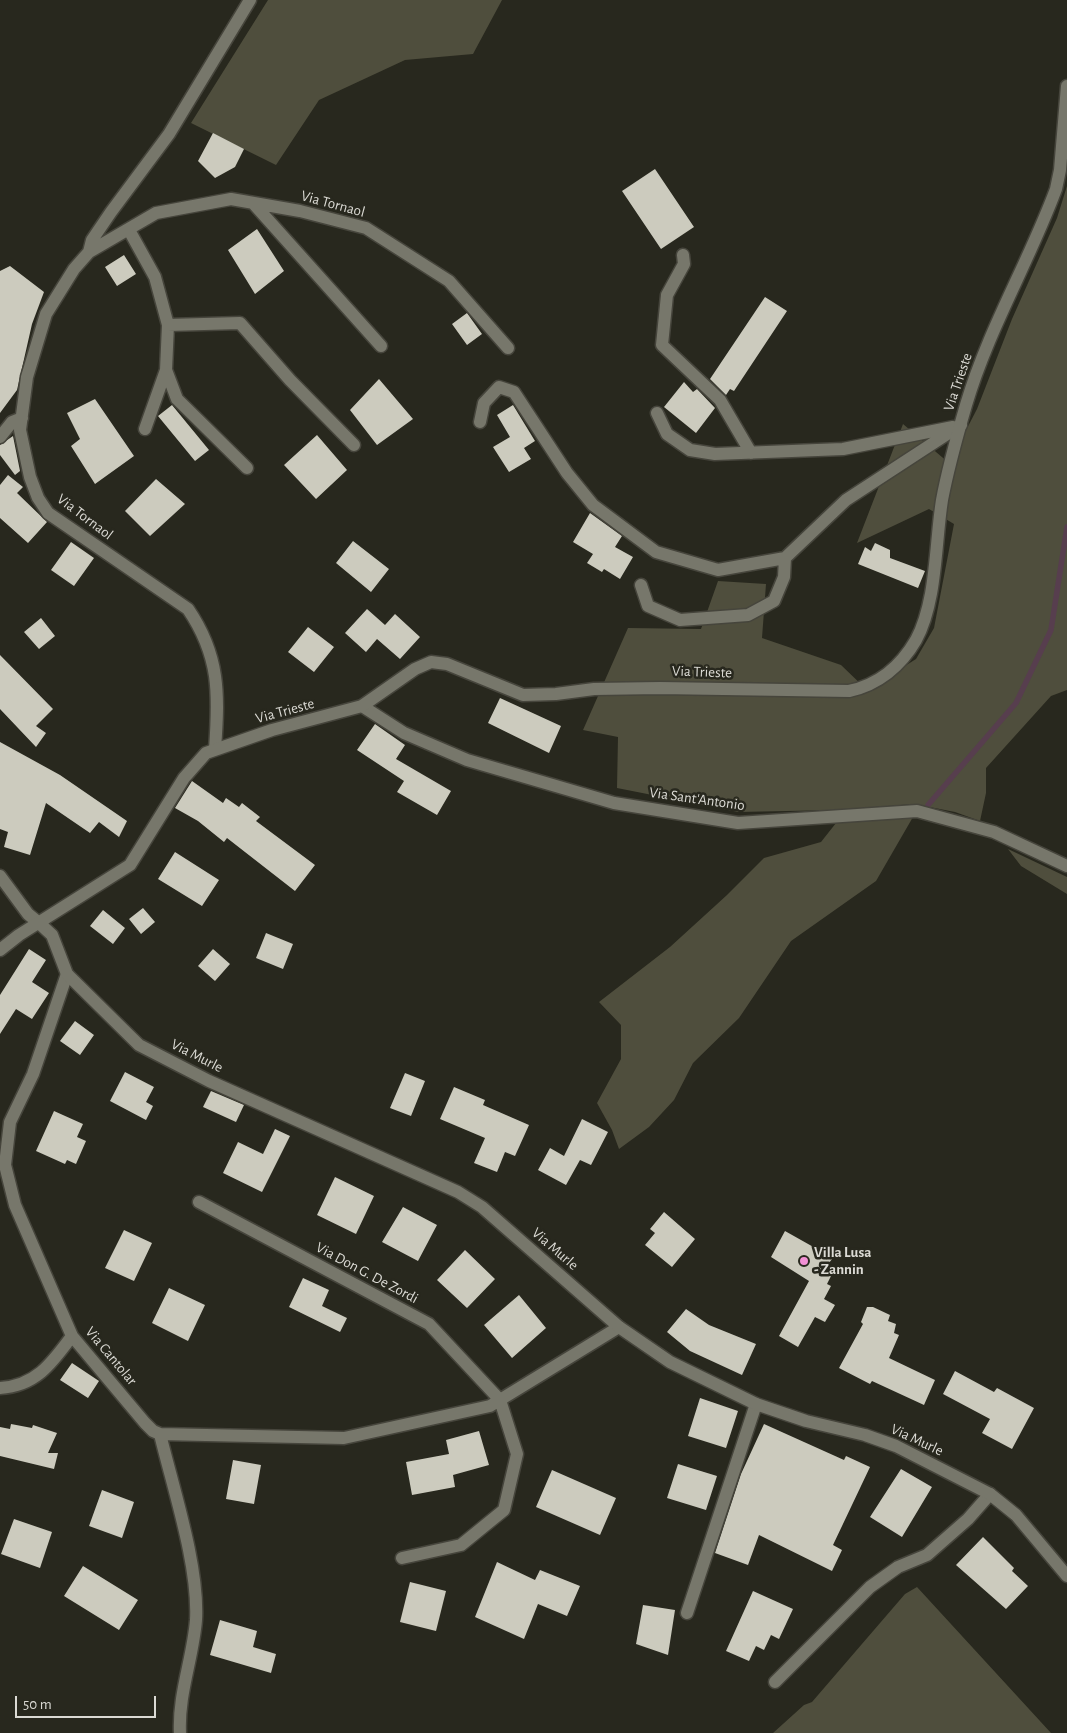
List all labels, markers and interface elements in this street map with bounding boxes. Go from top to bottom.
street label: Via Tornaol [299,187,367,221]
street label: Via Trieste [940,351,976,413]
street label: Via Tornaol [53,490,117,544]
street label: Via Trieste [672,662,732,682]
street label: Via Trieste [254,695,316,727]
street label: Via Sant'Antonio [648,783,746,815]
street label: Via Murle [168,1035,226,1077]
street label: Via Murle [528,1224,582,1274]
street label: Via Don G. De Zordi [313,1238,421,1308]
place label: Villa Lusa - Zannin [814,1243,871,1278]
marker: Villa Lusa - Zannin [798,1255,810,1267]
street label: Via Cantolar [81,1323,141,1389]
street label: Via Murle [888,1420,946,1460]
scale bar [18,1686,159,1718]
text: 50 m [23,1697,52,1712]

